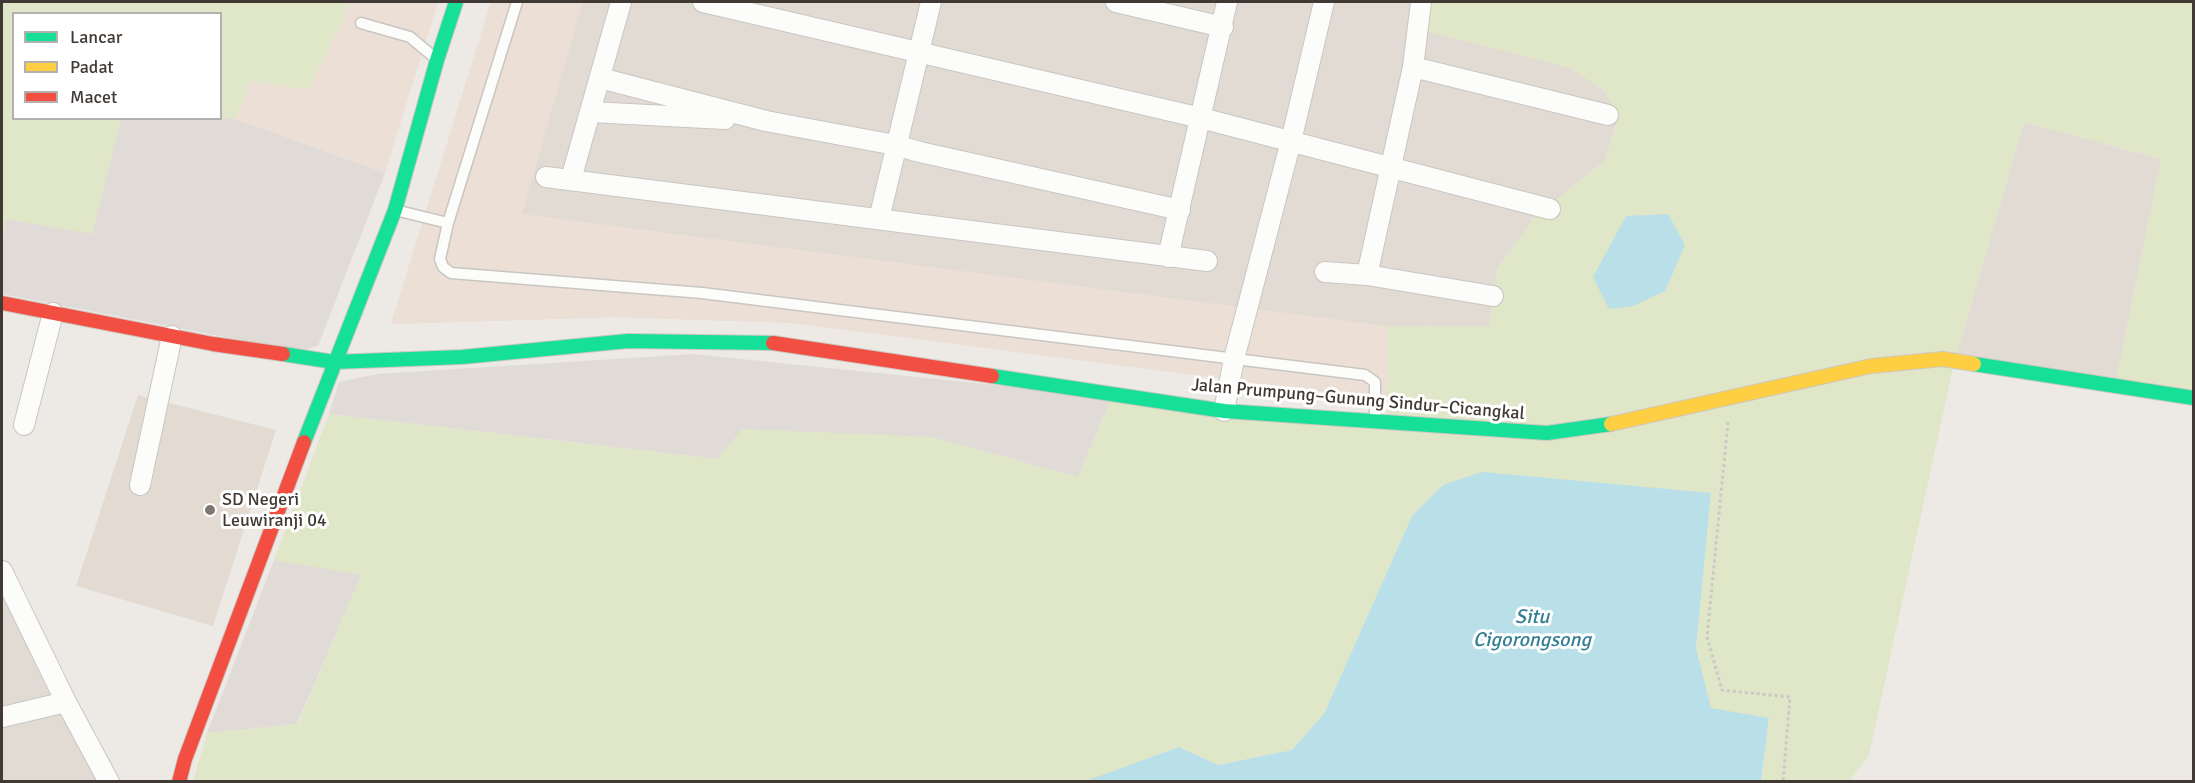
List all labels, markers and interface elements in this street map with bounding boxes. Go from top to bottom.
legend [12,12,222,120]
text: Lancar [70,26,122,48]
text: Padat [70,56,114,78]
text: Macet [70,86,117,108]
street label: Jalan Prumpung–Gunung Sindur–Cicangkal [1190,375,1526,425]
place label: SD Negeri Leuwiranji 04 [222,489,327,532]
marker: SD Negeri Leuwiranji 04 [203,503,217,517]
water label: Situ Cigorongsong [1473,606,1591,653]

